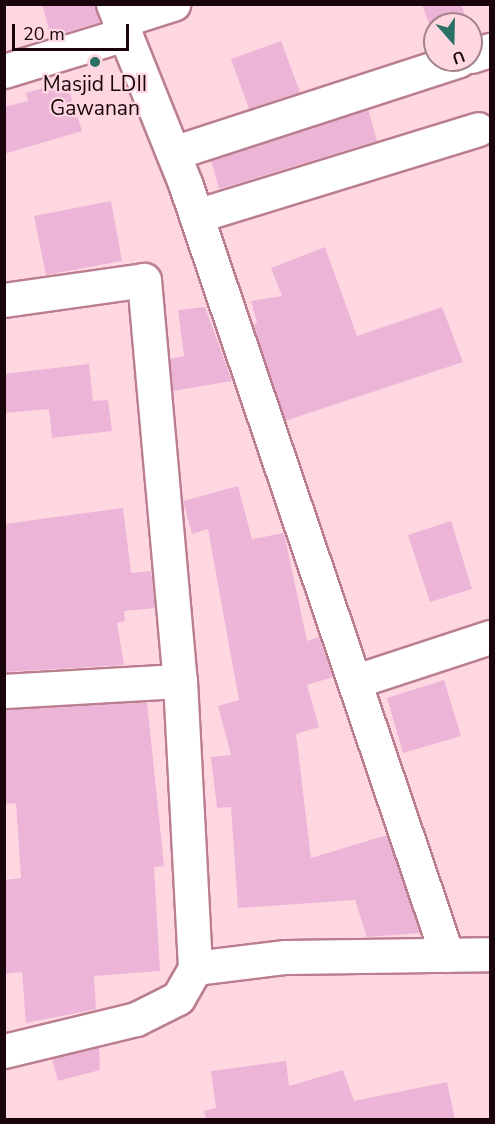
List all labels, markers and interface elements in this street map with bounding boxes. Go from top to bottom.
scale bar [15,12,132,50]
north arrow [423,12,483,72]
text: 20 m [23,22,65,46]
text: U [449,45,468,69]
marker: Masjid LDII Gawanan [88,55,102,69]
place label: Masjid LDII Gawanan [43,71,147,121]

